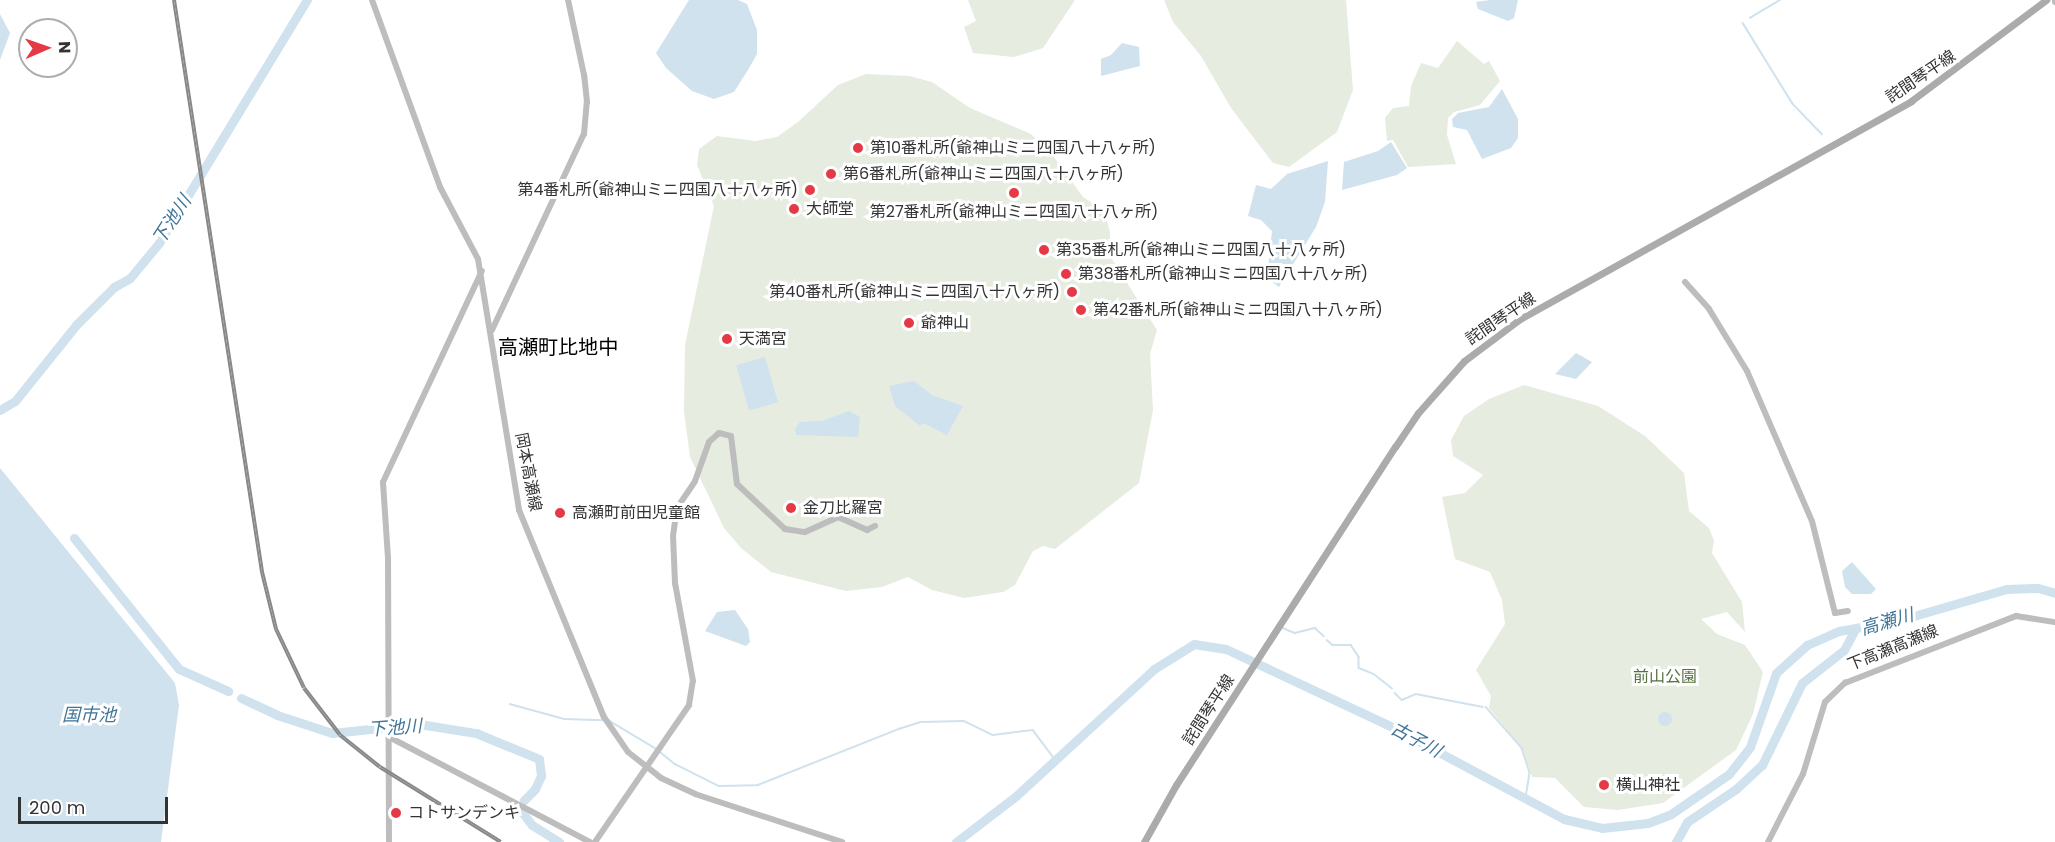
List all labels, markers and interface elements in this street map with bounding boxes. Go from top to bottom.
north arrow [18,18,78,78]
text: N [53,41,76,54]
street label: 詫間琴平線 [1882,47,1960,107]
place label: 第10番札所(爺神山ミニ四国八十八ヶ所) [870,138,1156,158]
marker: 第10番札所(爺神山ミニ四国八十八ヶ所) [851,141,865,155]
place label: 第6番札所(爺神山ミニ四国八十八ヶ所) [843,164,1124,184]
marker: 第6番札所(爺神山ミニ四国八十八ヶ所) [824,167,838,181]
place label: 第4番札所(爺神山ミニ四国八十八ヶ所) [517,180,798,200]
marker: 第4番札所(爺神山ミニ四国八十八ヶ所) [803,183,817,197]
marker: 第27番札所(爺神山ミニ四国八十八ヶ所) [1007,186,1021,200]
water label: 下池川 [148,191,196,249]
place label: 大師堂 [806,199,854,219]
marker: 大師堂 [787,202,801,216]
place label: 第27番札所(爺神山ミニ四国八十八ヶ所) [870,202,1158,222]
place label: 第35番札所(爺神山ミニ四国八十八ヶ所) [1056,240,1346,260]
marker: 第35番札所(爺神山ミニ四国八十八ヶ所) [1037,243,1051,257]
place label: 第38番札所(爺神山ミニ四国八十八ヶ所) [1078,264,1368,284]
marker: 第38番札所(爺神山ミニ四国八十八ヶ所) [1059,267,1073,281]
place label: 第40番札所(爺神山ミニ四国八十八ヶ所) [769,282,1060,302]
marker: 第40番札所(爺神山ミニ四国八十八ヶ所) [1065,285,1079,299]
street label: 詫間琴平線 [1462,289,1540,349]
place label: 第42番札所(爺神山ミニ四国八十八ヶ所) [1093,300,1383,320]
marker: 第42番札所(爺神山ミニ四国八十八ヶ所) [1074,303,1088,317]
place label: 爺神山 [921,313,969,333]
marker: 爺神山 [902,316,916,330]
place label: 天満宮 [739,329,787,349]
marker: 天満宮 [720,332,734,346]
district label: 高瀬町比地中 [498,335,618,359]
street label: 岡本高瀬線 [511,431,545,513]
place label: 金刀比羅宮 [803,498,883,518]
marker: 金刀比羅宮 [784,501,798,515]
place label: 高瀬町前田児童館 [572,503,700,523]
marker: 高瀬町前田児童館 [553,506,567,520]
water label: 高瀬川 [1858,604,1916,640]
street label: 下高瀬高瀬線 [1845,621,1941,675]
park label: 前山公園 [1633,667,1697,687]
street label: 詫間琴平線 [1179,671,1239,749]
water label: 国市池 [62,704,116,726]
water label: 下池川 [367,715,423,741]
water label: 古子川 [1387,718,1445,762]
place label: 横山神社 [1616,775,1680,795]
marker: 横山神社 [1597,778,1611,792]
scale bar [21,785,171,823]
text: 200 m [29,795,85,820]
place label: コトサンデンキ [408,803,520,823]
marker: コトサンデンキ [389,806,403,820]

